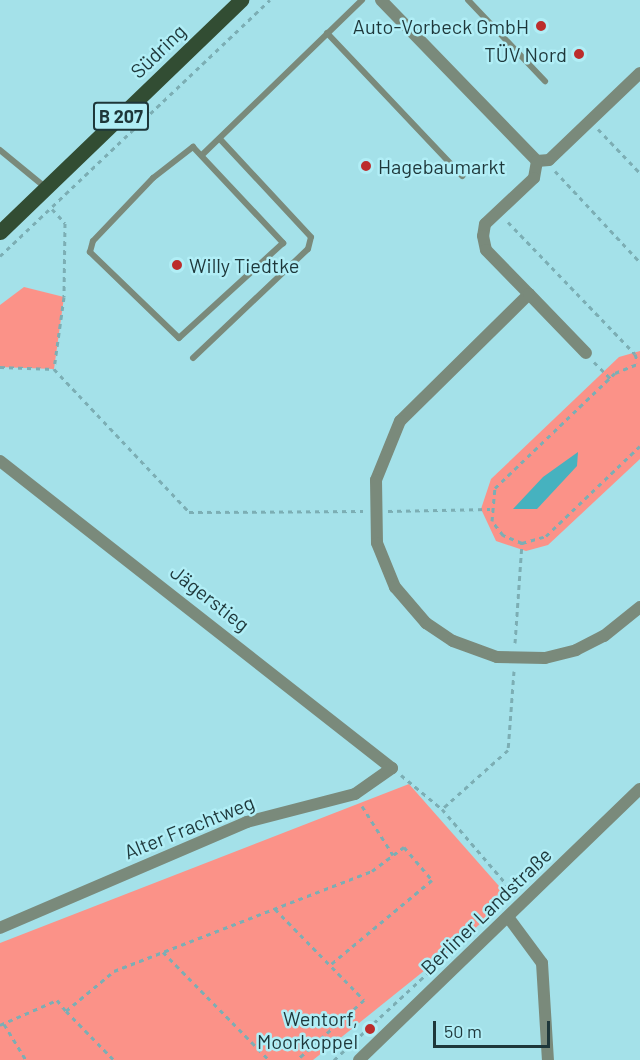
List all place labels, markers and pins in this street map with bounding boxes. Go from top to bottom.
place label: Auto-Vorbeck GmbH [353,14,529,38]
marker: Auto-Vorbeck GmbH [534,19,548,33]
place label: TÜV Nord [484,42,567,66]
marker: TÜV Nord [572,47,586,61]
place label: Hagebaumarkt [378,154,506,178]
marker: Hagebaumarkt [359,159,373,173]
place label: Willy Tiedtke [189,253,299,277]
marker: Willy Tiedtke [170,258,184,272]
place label: Wentorf, Moorkoppel [257,1006,358,1053]
marker: Wentorf, Moorkoppel [363,1022,377,1036]

